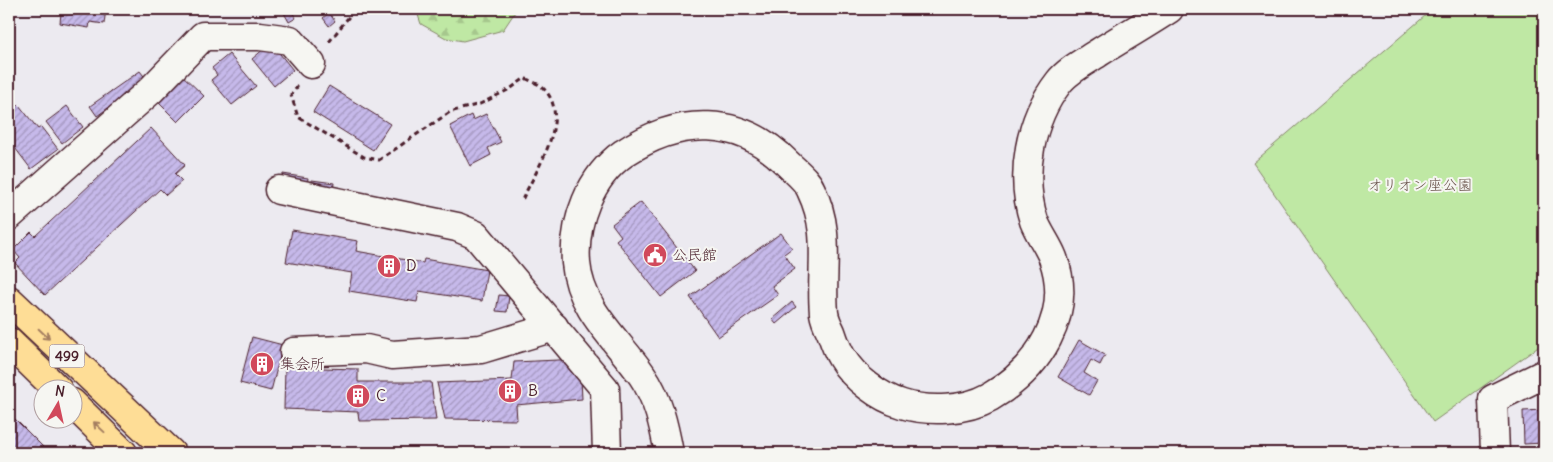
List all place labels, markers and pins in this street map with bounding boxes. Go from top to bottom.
public building icon: 公民館 [642,242,668,268]
place label: 公民館 [672,245,717,264]
building icon: D [376,253,402,279]
place label: D [406,256,417,275]
building icon: 集会所 [249,351,275,377]
place label: 集会所 [280,354,325,373]
building icon: B [497,378,523,404]
place label: B [528,381,538,400]
building icon: C [345,383,371,409]
place label: C [376,386,386,405]

